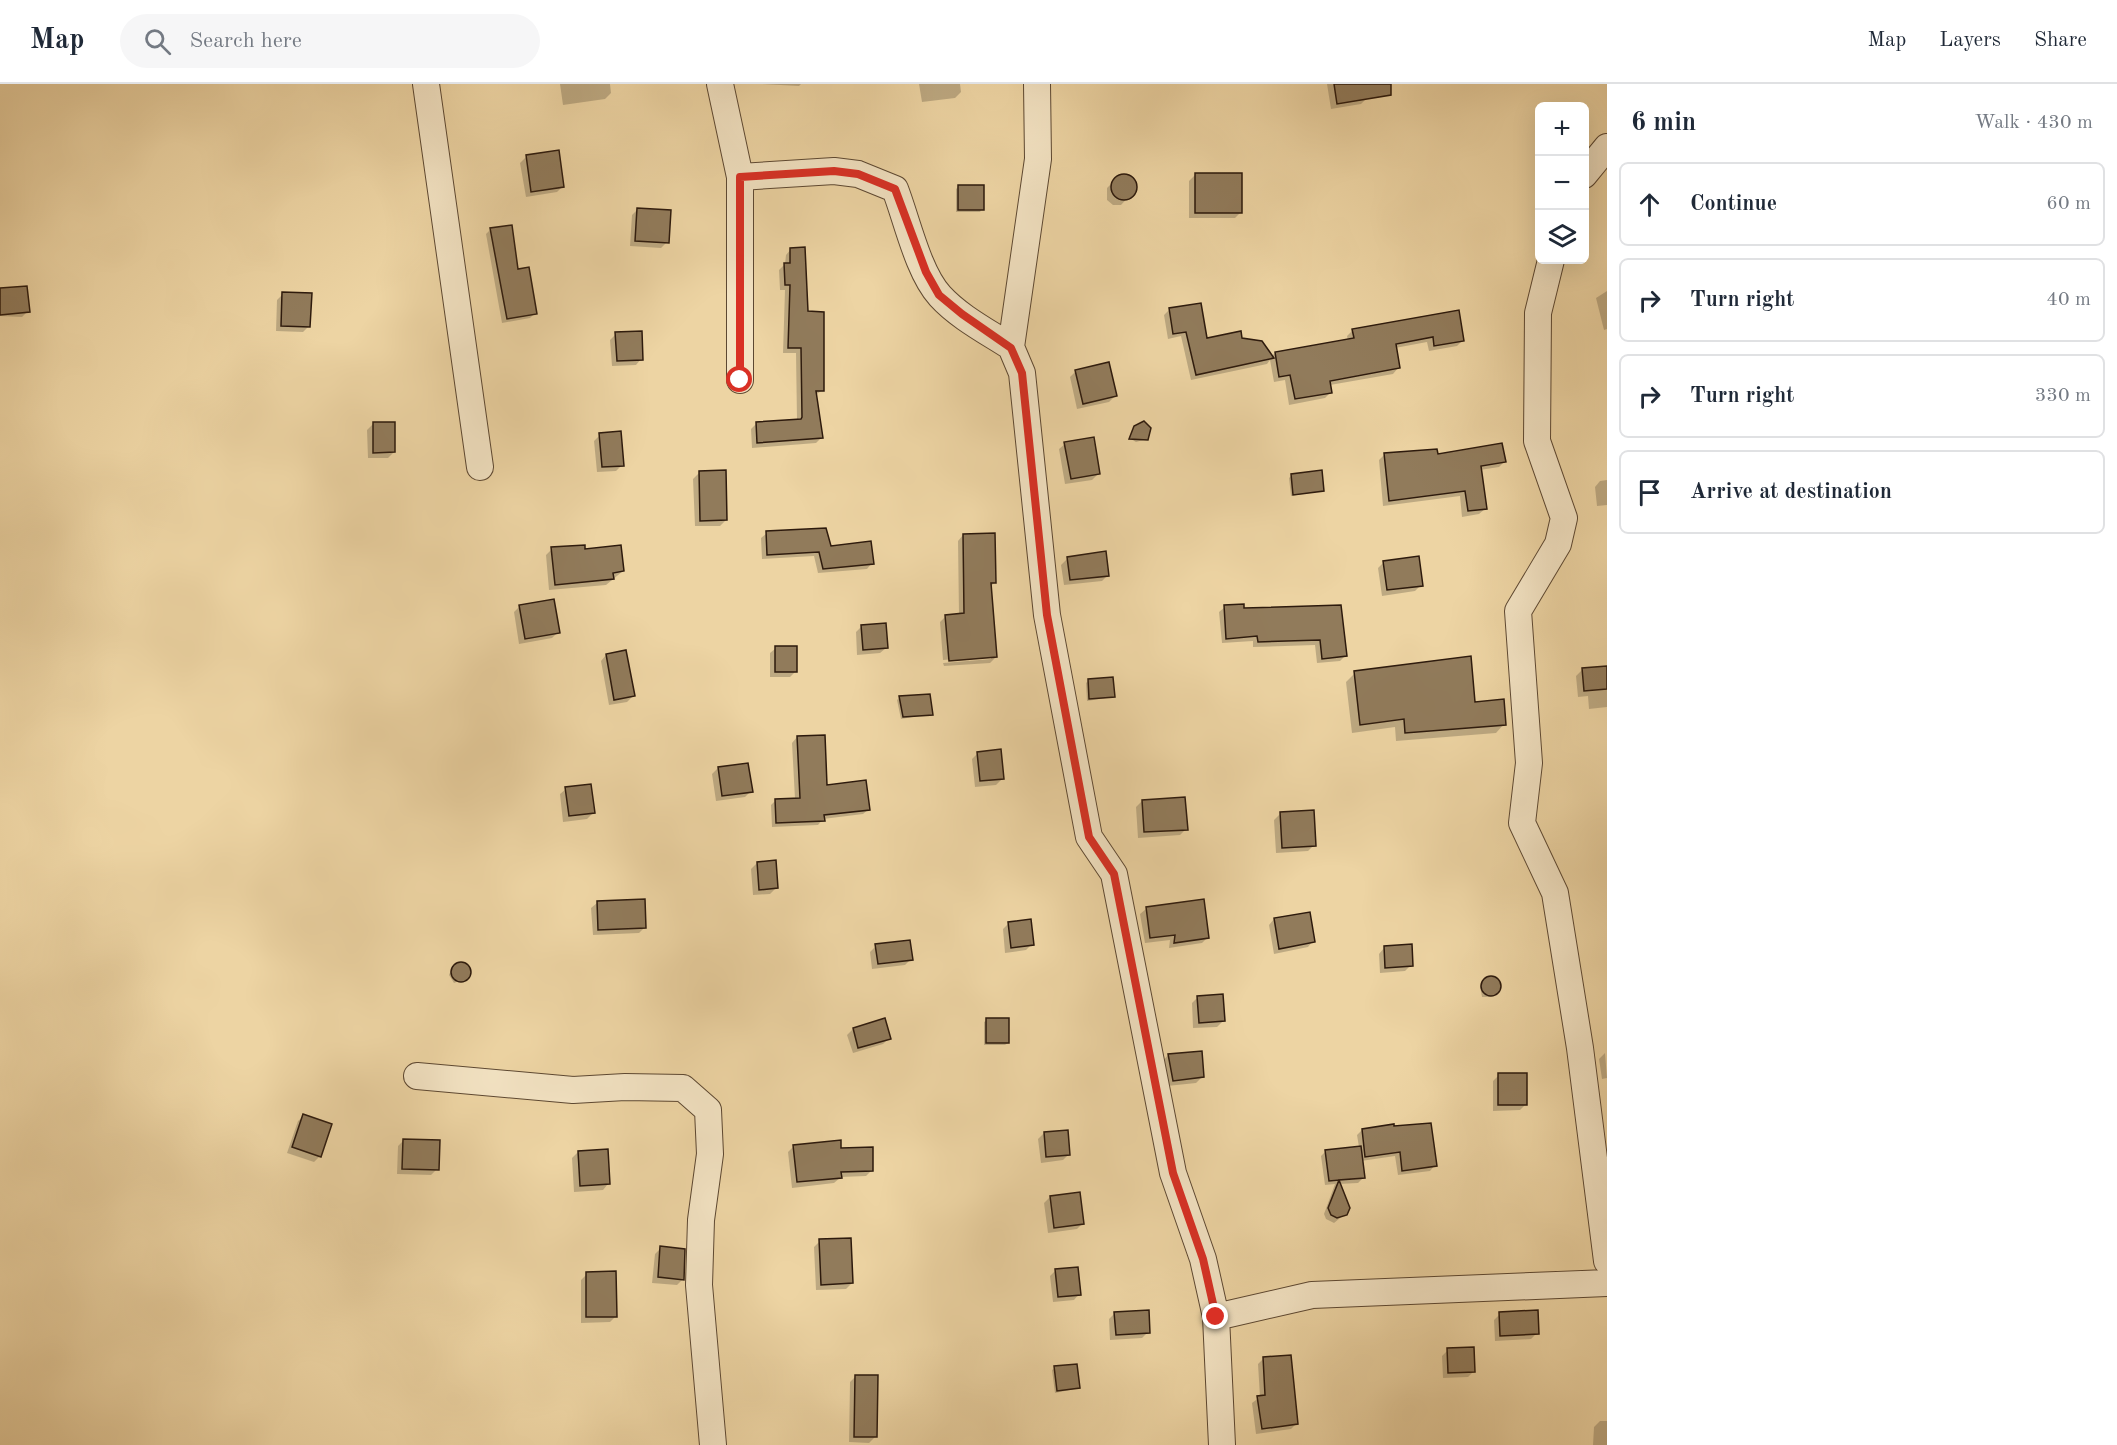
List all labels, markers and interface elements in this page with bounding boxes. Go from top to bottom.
search box [120,14,540,68]
icon: search [141,25,174,58]
text: Map [30,27,84,55]
text: Search here [189,30,302,52]
text: Map [1867,30,1906,51]
text: Layers [1939,30,2001,51]
text: Share [2034,30,2087,51]
map controls [1535,102,1589,264]
button: + [1535,102,1589,156]
text: 6 min [1631,110,1696,136]
text: Walk · 430 m [1974,113,2093,133]
button: − [1535,156,1589,210]
icon: ahead [1633,188,1666,221]
text: Continue [1690,193,1777,215]
text: 60 m [2046,194,2091,214]
button: layers [1535,210,1589,264]
icon: right [1633,284,1666,317]
text: Turn right [1690,289,1794,311]
text: 40 m [2046,290,2091,310]
route start [726,366,752,392]
icon: right [1633,380,1666,413]
text: Turn right [1690,385,1794,407]
text: 330 m [2035,386,2091,406]
icon: arrive [1633,476,1666,509]
text: Arrive at destination [1690,481,1892,503]
route end [1202,1303,1228,1329]

